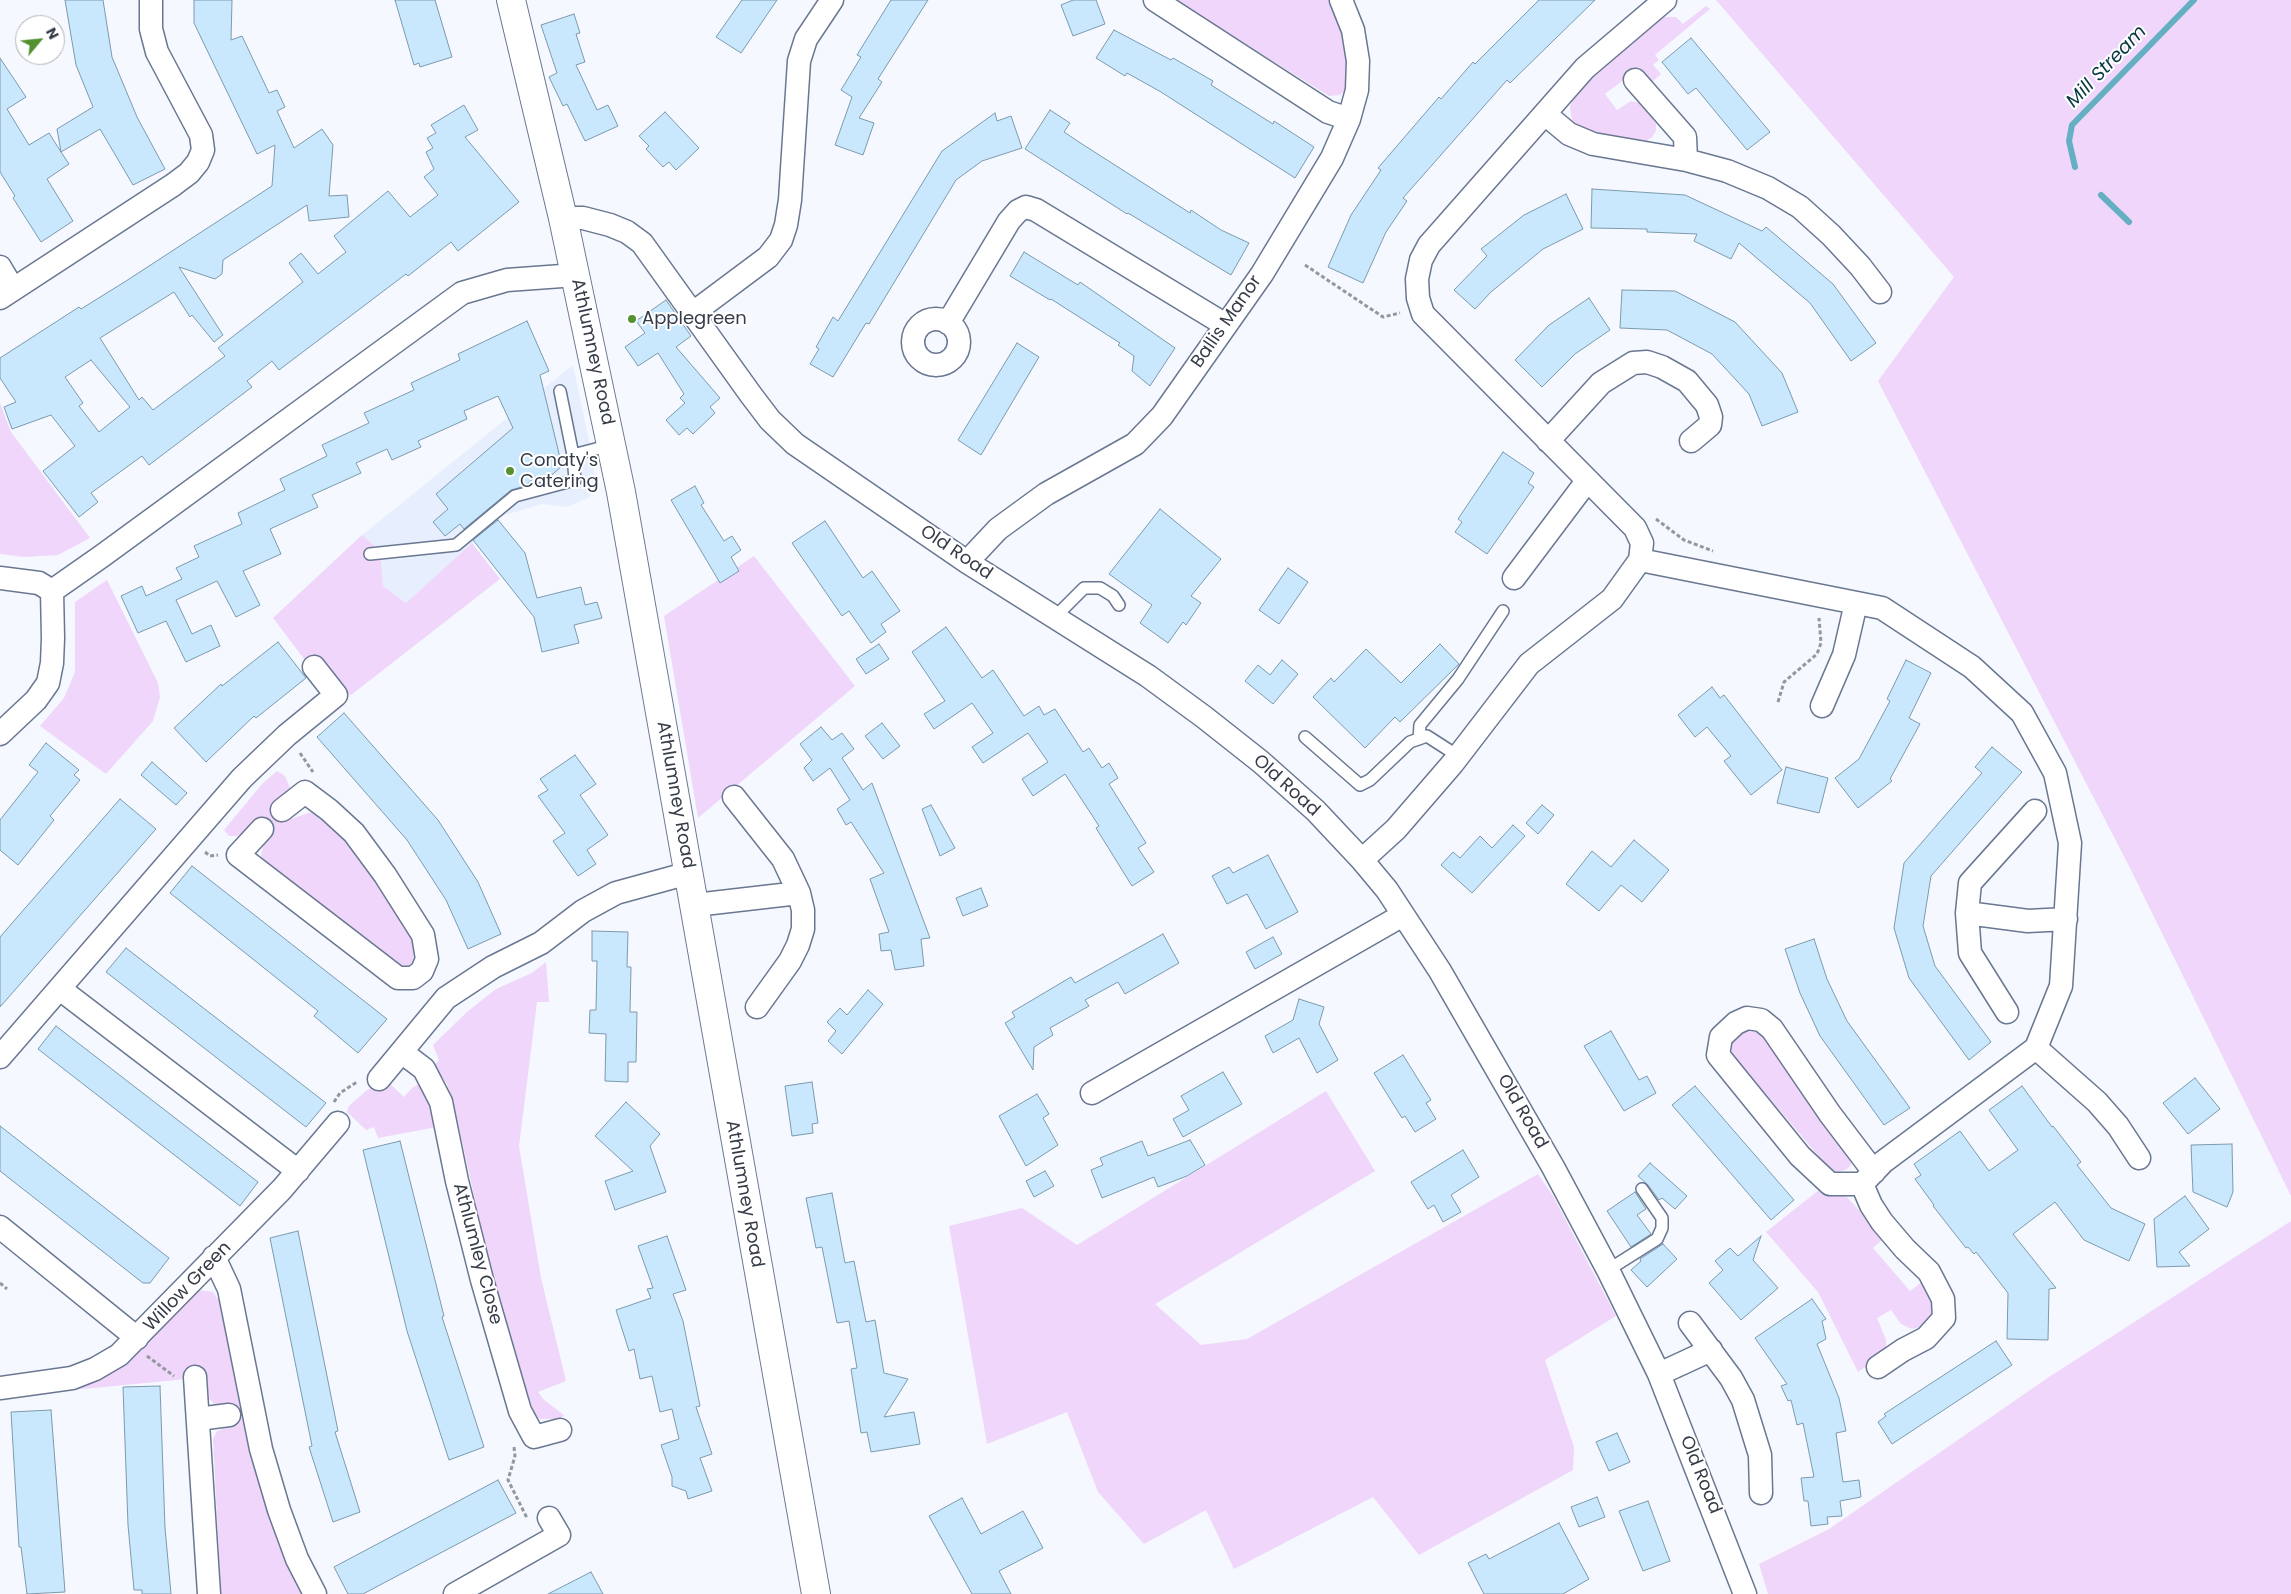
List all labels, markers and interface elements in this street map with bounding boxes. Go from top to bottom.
north arrow [15,15,65,65]
water label: Mill Stream [2062,21,2152,113]
text: N [41,24,64,43]
street label: Ballis Manor [1187,272,1267,372]
street label: Athlumney Road [566,277,618,427]
place label: Applegreen [642,308,747,330]
marker: Applegreen [626,313,638,325]
place label: Conaty's Catering [520,450,599,492]
marker: Conaty's Catering [504,465,516,477]
street label: Old Road [916,521,996,585]
street label: Athlumney Road [651,720,699,870]
street label: Old Road [1248,750,1324,822]
street label: Old Road [1492,1071,1552,1153]
street label: Athlumney Road [720,1119,768,1269]
street label: Athlumley Close [448,1181,506,1327]
street label: Willow Green [140,1238,236,1336]
street label: Old Road [1675,1433,1725,1517]

